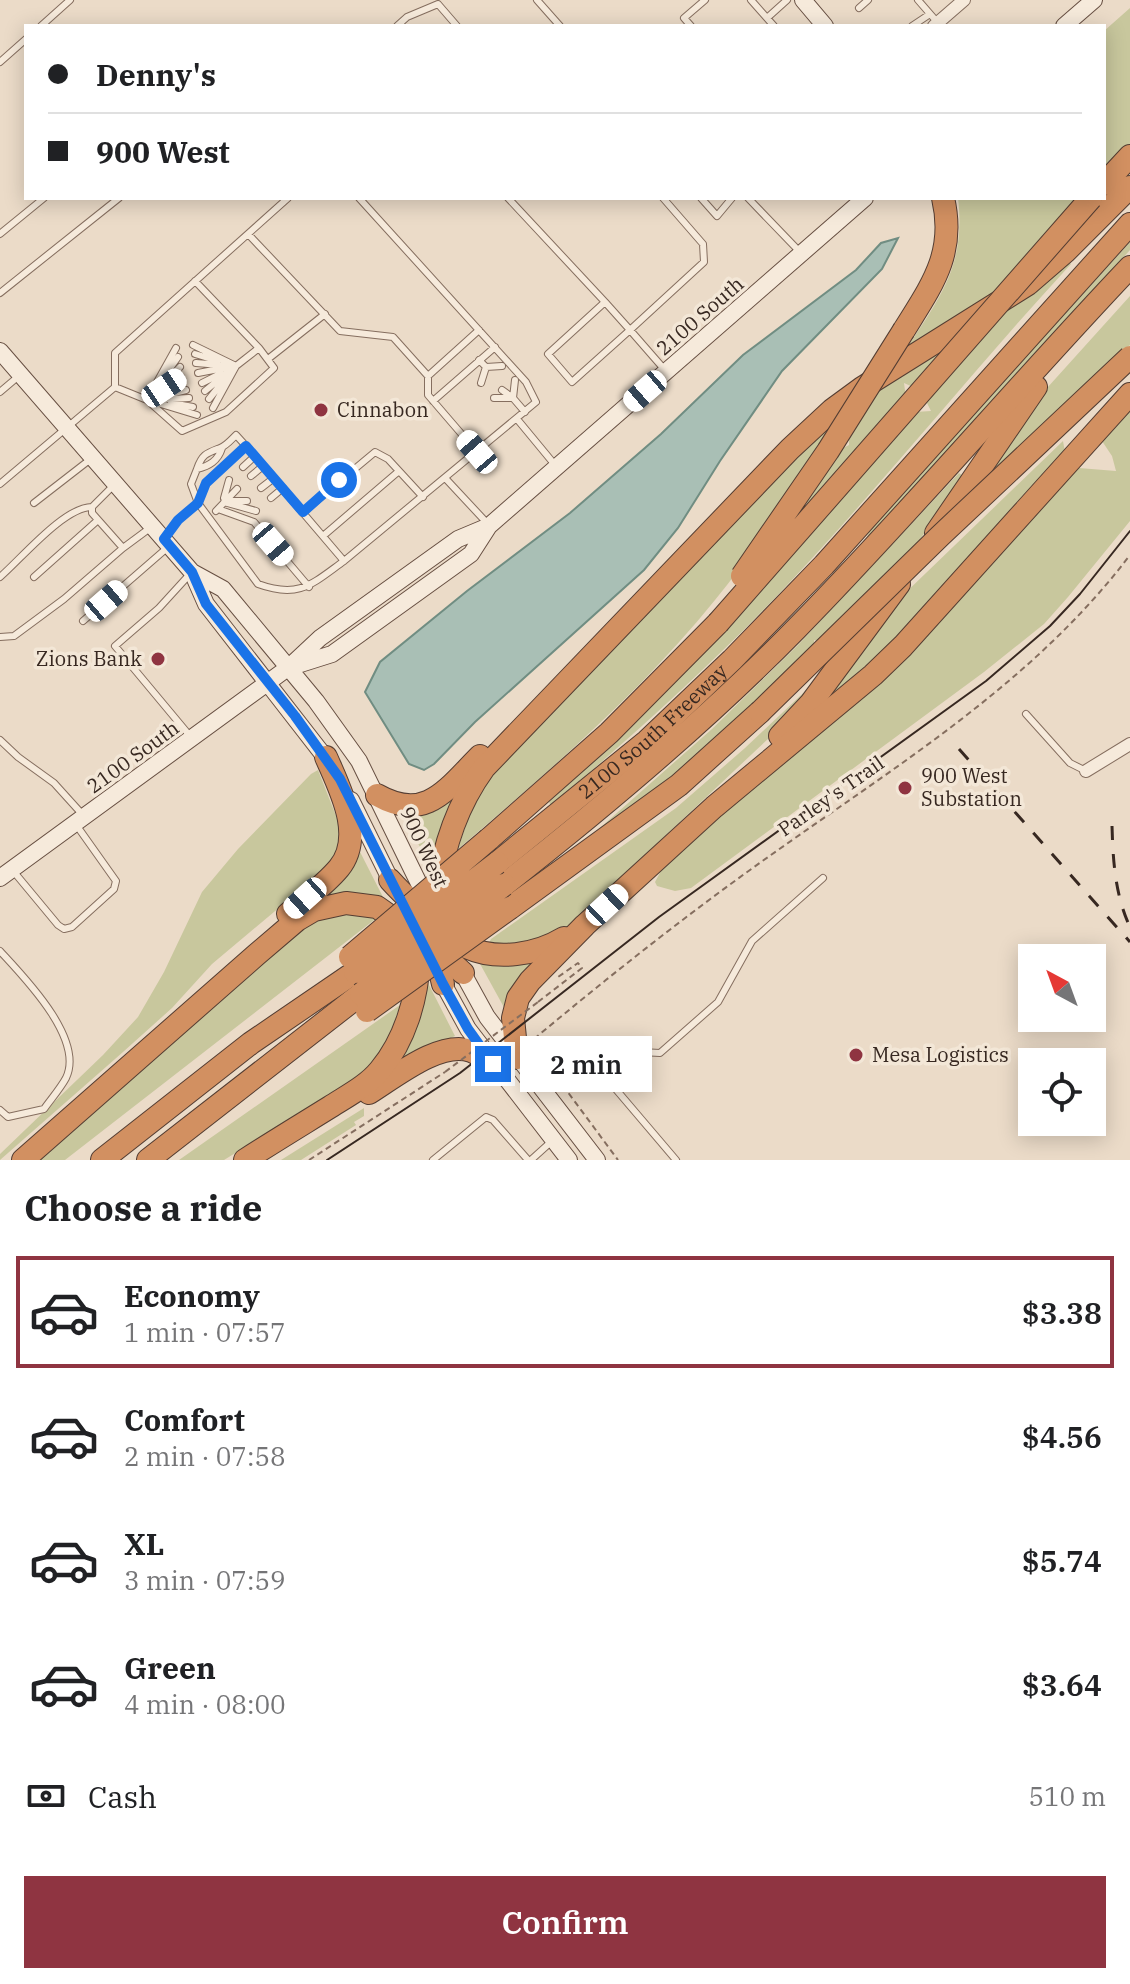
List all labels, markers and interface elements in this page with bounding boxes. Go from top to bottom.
text: Denny's [96,55,216,94]
text: 900 West [96,132,230,171]
street label: 2100 South [650,270,749,361]
car [137,365,191,411]
car [619,366,671,416]
place label: Cinnabon [337,396,429,423]
marker: Cinnabon [312,401,330,419]
car [452,426,502,478]
route start [321,462,357,498]
car [248,518,298,570]
car [80,576,132,626]
place label: Zions Bank [36,645,142,672]
marker: Zions Bank [149,650,167,668]
street label: 2100 South Freeway [572,657,733,805]
street label: 2100 South [81,714,184,799]
street label: Parley's Trail [772,749,889,842]
place label: 900 West Substation [921,762,1022,812]
marker: 900 West Substation [896,779,914,797]
street label: 900 West [394,802,455,892]
car [279,873,331,923]
car [581,880,633,930]
north arrow [1018,944,1106,1032]
map controls [1018,944,1106,1136]
callout: 2 min [521,1036,653,1092]
place label: Mesa Logistics [872,1041,1009,1068]
route end [475,1046,511,1082]
marker: Mesa Logistics [847,1046,865,1064]
text: 2 min [550,1047,622,1081]
button: locate [1018,1048,1106,1136]
text: Choose a ride [24,1184,263,1231]
icon: car [28,1276,100,1348]
text: Economy [124,1276,260,1315]
text: $3.38 [1022,1293,1102,1332]
text: 1 min · 07:57 [124,1315,286,1349]
icon: car [28,1400,100,1472]
text: Comfort [124,1400,245,1439]
text: $4.56 [1022,1417,1102,1456]
text: 2 min · 07:58 [124,1439,286,1473]
icon: car [28,1524,100,1596]
text: XL [124,1524,164,1563]
text: $5.74 [1022,1541,1102,1580]
text: 3 min · 07:59 [124,1563,286,1597]
icon: car [28,1648,100,1720]
text: Green [124,1648,216,1687]
text: $3.64 [1022,1665,1102,1704]
text: 4 min · 08:00 [124,1687,286,1721]
icon: cash [24,1774,68,1818]
text: Cash [88,1777,157,1816]
text: 510 m [1028,1779,1106,1813]
button: Confirm [24,1876,1106,1968]

